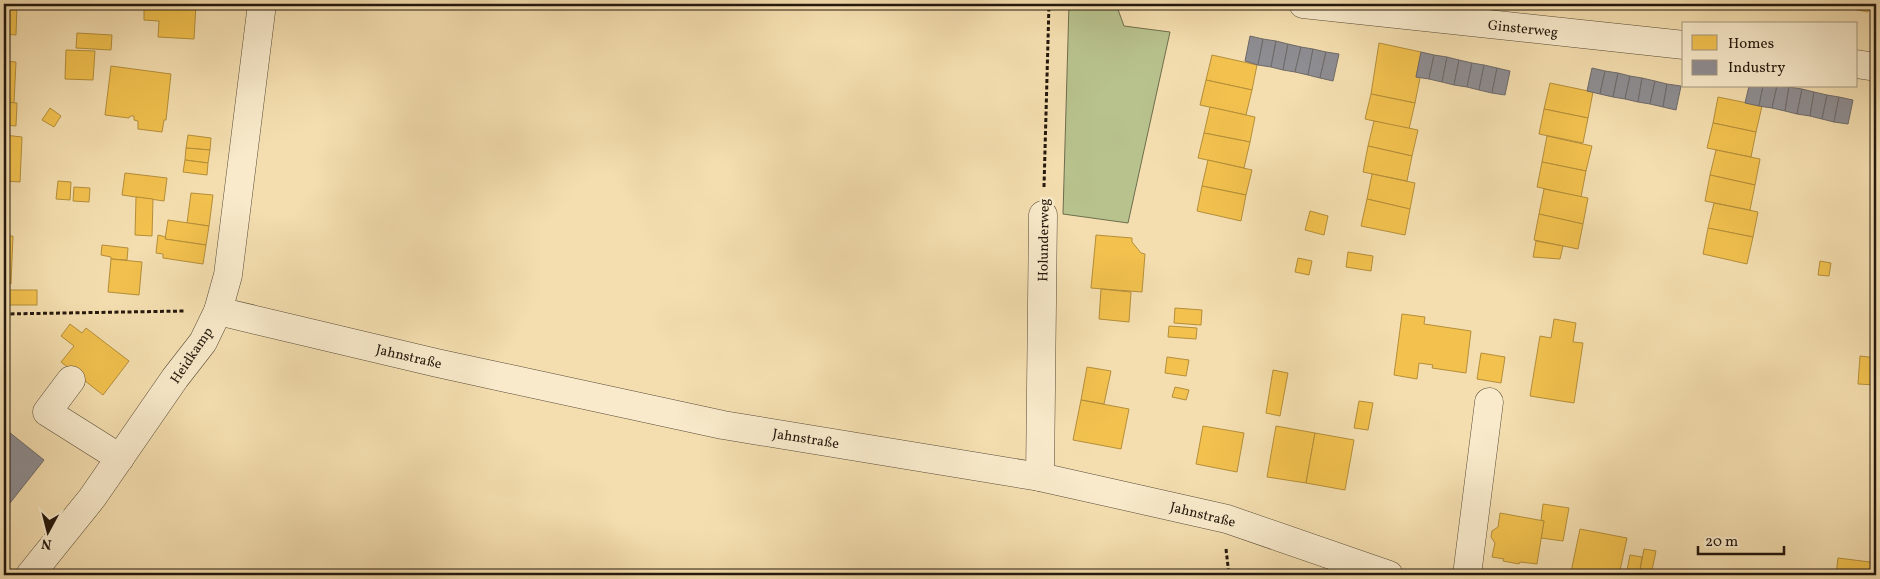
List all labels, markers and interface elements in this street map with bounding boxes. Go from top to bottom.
street label: Ginsterweg [1487,16,1559,43]
legend [1682,22,1858,88]
text: Homes [1728,34,1774,55]
text: Industry [1728,58,1785,79]
street label: Holunderweg [1034,198,1055,282]
street label: Heidkamp [166,324,218,388]
street label: Jahnstraße [374,341,444,374]
street label: Jahnstraße [771,425,841,454]
street label: Jahnstraße [1168,498,1238,533]
north arrow [22,506,72,556]
scale bar [1698,524,1784,556]
text: 20 m [1705,532,1738,553]
text: N [40,533,53,553]

